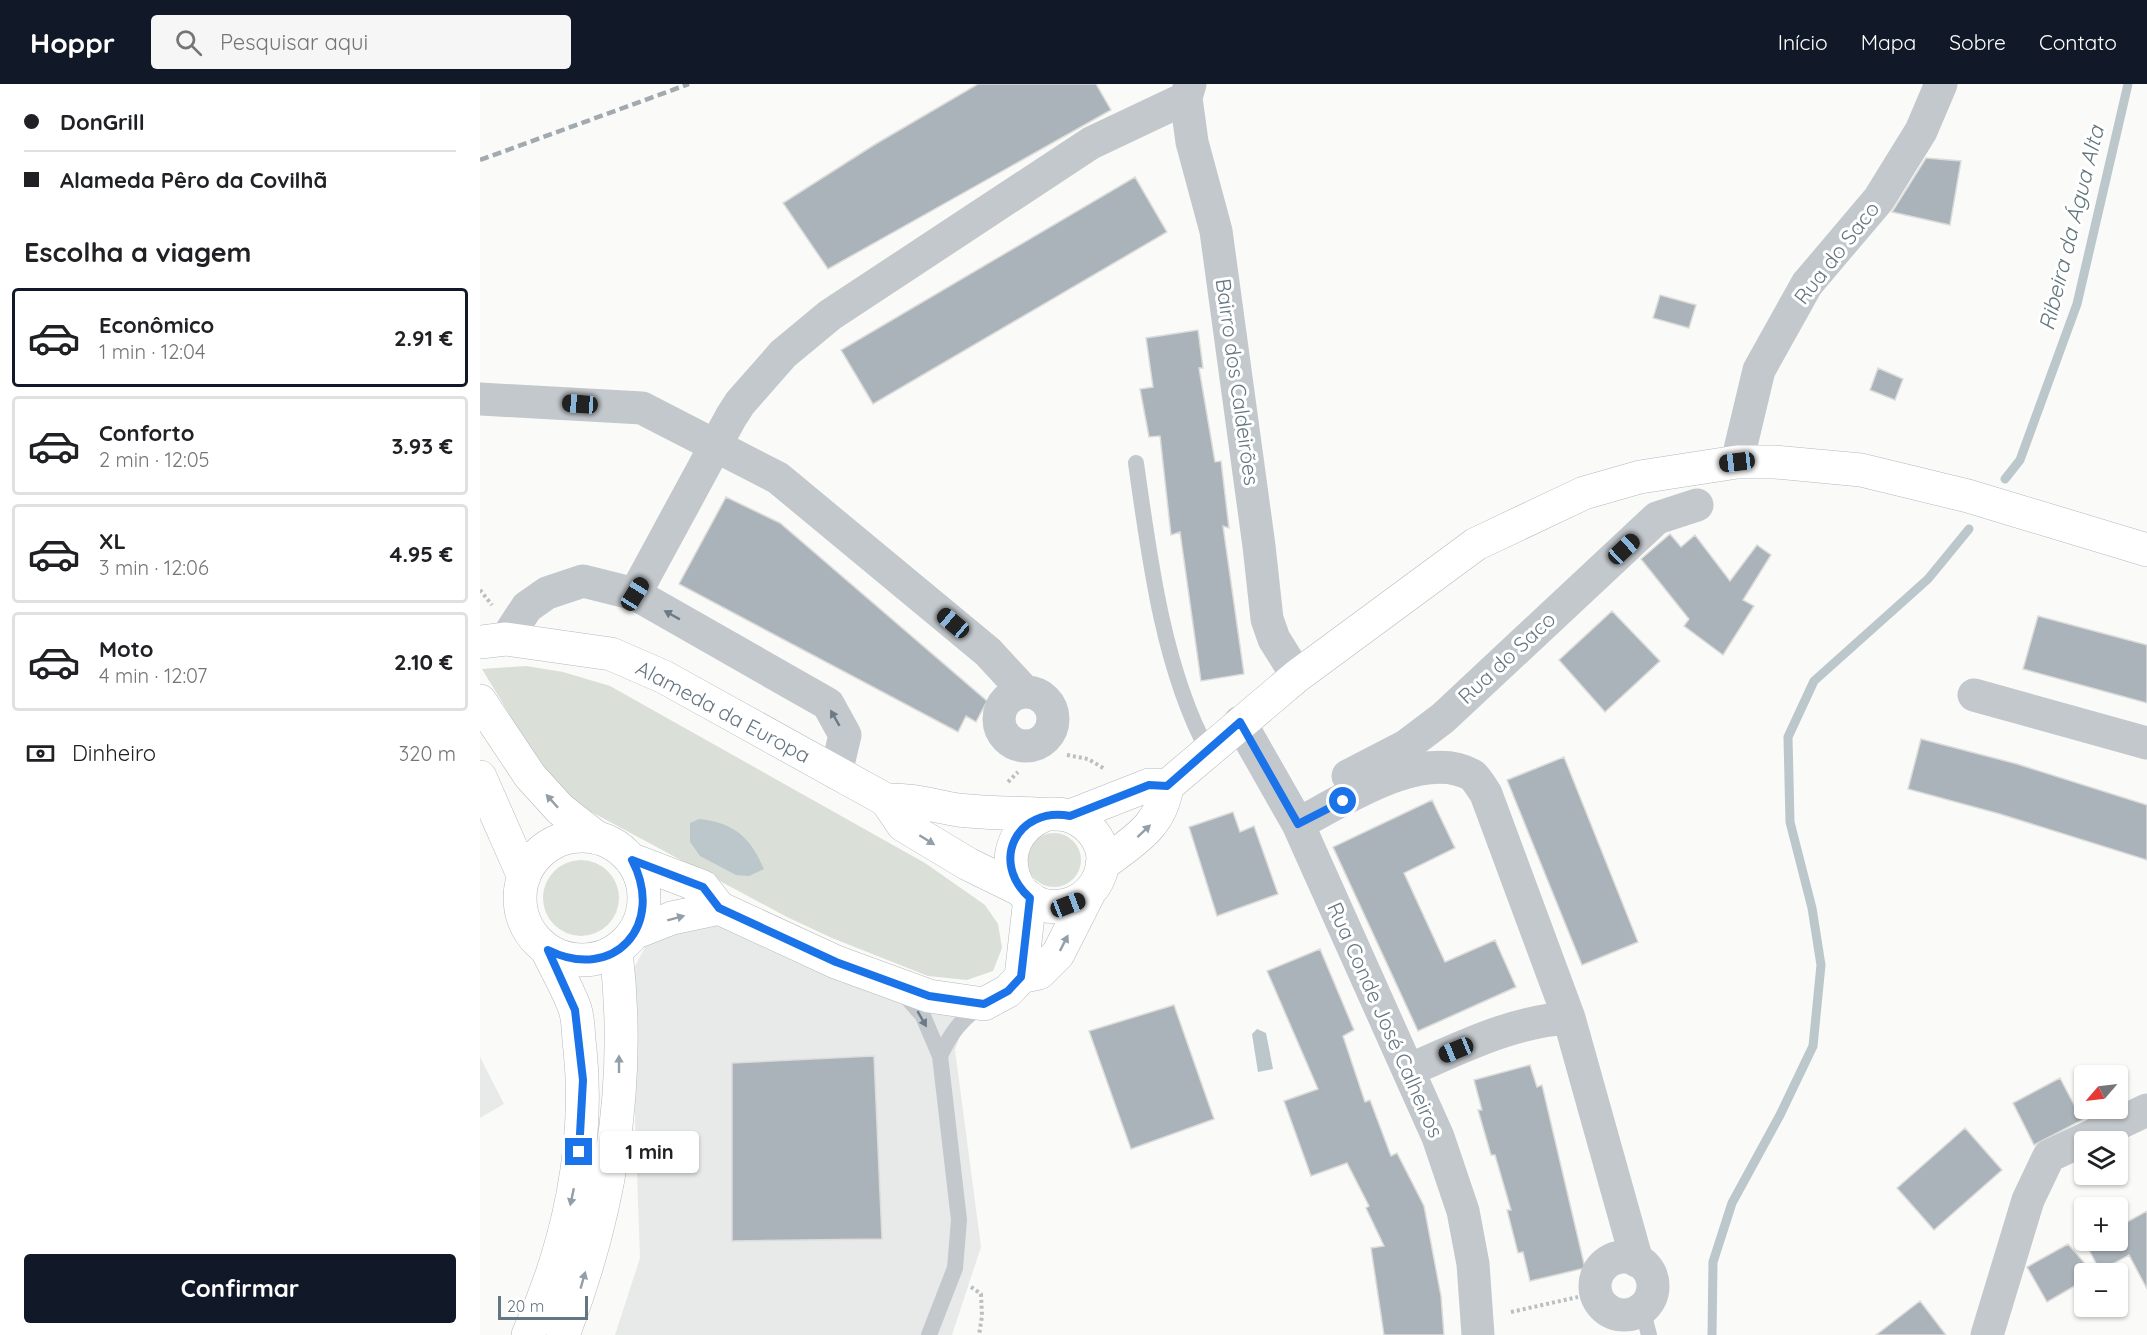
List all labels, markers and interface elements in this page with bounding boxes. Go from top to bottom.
search box [151,15,571,69]
text: Hoppr [30,25,115,60]
icon: search [172,26,205,59]
text: Pesquisar aqui [220,28,368,56]
text: Início [1778,29,1828,55]
text: Mapa [1861,29,1916,55]
text: Sobre [1949,29,2006,55]
text: Contato [2039,29,2117,55]
text: DonGrill [60,108,145,136]
water label: Ribeira da Água Alta [2032,121,2110,333]
text: Alameda Pêro da Covilhã [60,166,327,194]
street label: Rua do Saco [1788,196,1884,309]
text: Escolha a viagem [24,235,252,269]
street label: Bairro dos Caldeirões [1211,277,1265,487]
icon: car [27,311,81,365]
text: Econômico [99,311,214,339]
text: 2.91 € [394,324,453,352]
text: 1 min · 12:04 [99,339,205,364]
car [561,394,599,414]
icon: car [27,419,81,473]
text: Conforto [99,419,194,447]
text: 3.93 € [391,432,453,460]
text: 2 min · 12:05 [99,447,209,472]
car [1718,451,1756,473]
icon: car [27,527,81,581]
text: XL [99,527,126,555]
car [1605,530,1643,568]
text: 4.95 € [389,540,453,568]
text: 3 min · 12:06 [99,555,209,580]
car [618,574,652,614]
car [933,605,973,641]
street label: Rua do Saco [1452,606,1560,709]
one-way arrow [663,610,680,620]
icon: car [27,635,81,689]
text: Moto [99,635,153,663]
text: 2.10 € [394,648,453,676]
street label: Alameda da Europa [632,654,815,768]
text: 4 min · 12:07 [99,663,207,688]
one-way arrow [830,710,841,726]
icon: cash [24,737,57,770]
text: Dinheiro [72,739,156,767]
text: 320 m [399,741,456,766]
route start [1329,787,1356,814]
one-way arrow [545,793,559,808]
one-way arrow [1136,825,1150,839]
one-way arrow [919,835,935,846]
car [1048,890,1088,920]
street label: Rua Conde José Calheiros [1322,898,1450,1141]
one-way arrow [667,913,685,922]
one-way arrow [1059,934,1069,951]
one-way arrow [917,1011,928,1027]
car [1436,1035,1476,1065]
one-way arrow [614,1054,624,1073]
north arrow [2074,1065,2128,1119]
map controls [2074,1065,2128,1317]
callout: 1 min [600,1131,699,1173]
button: layers [2074,1131,2128,1185]
route end [565,1138,592,1165]
text: 1 min [625,1139,674,1164]
one-way arrow [567,1188,576,1207]
button: + [2074,1197,2128,1251]
button: Confirmar [24,1254,456,1323]
button: − [2074,1263,2128,1317]
one-way arrow [579,1271,588,1289]
scale bar [498,1293,588,1320]
text: 20 m [507,1296,544,1316]

